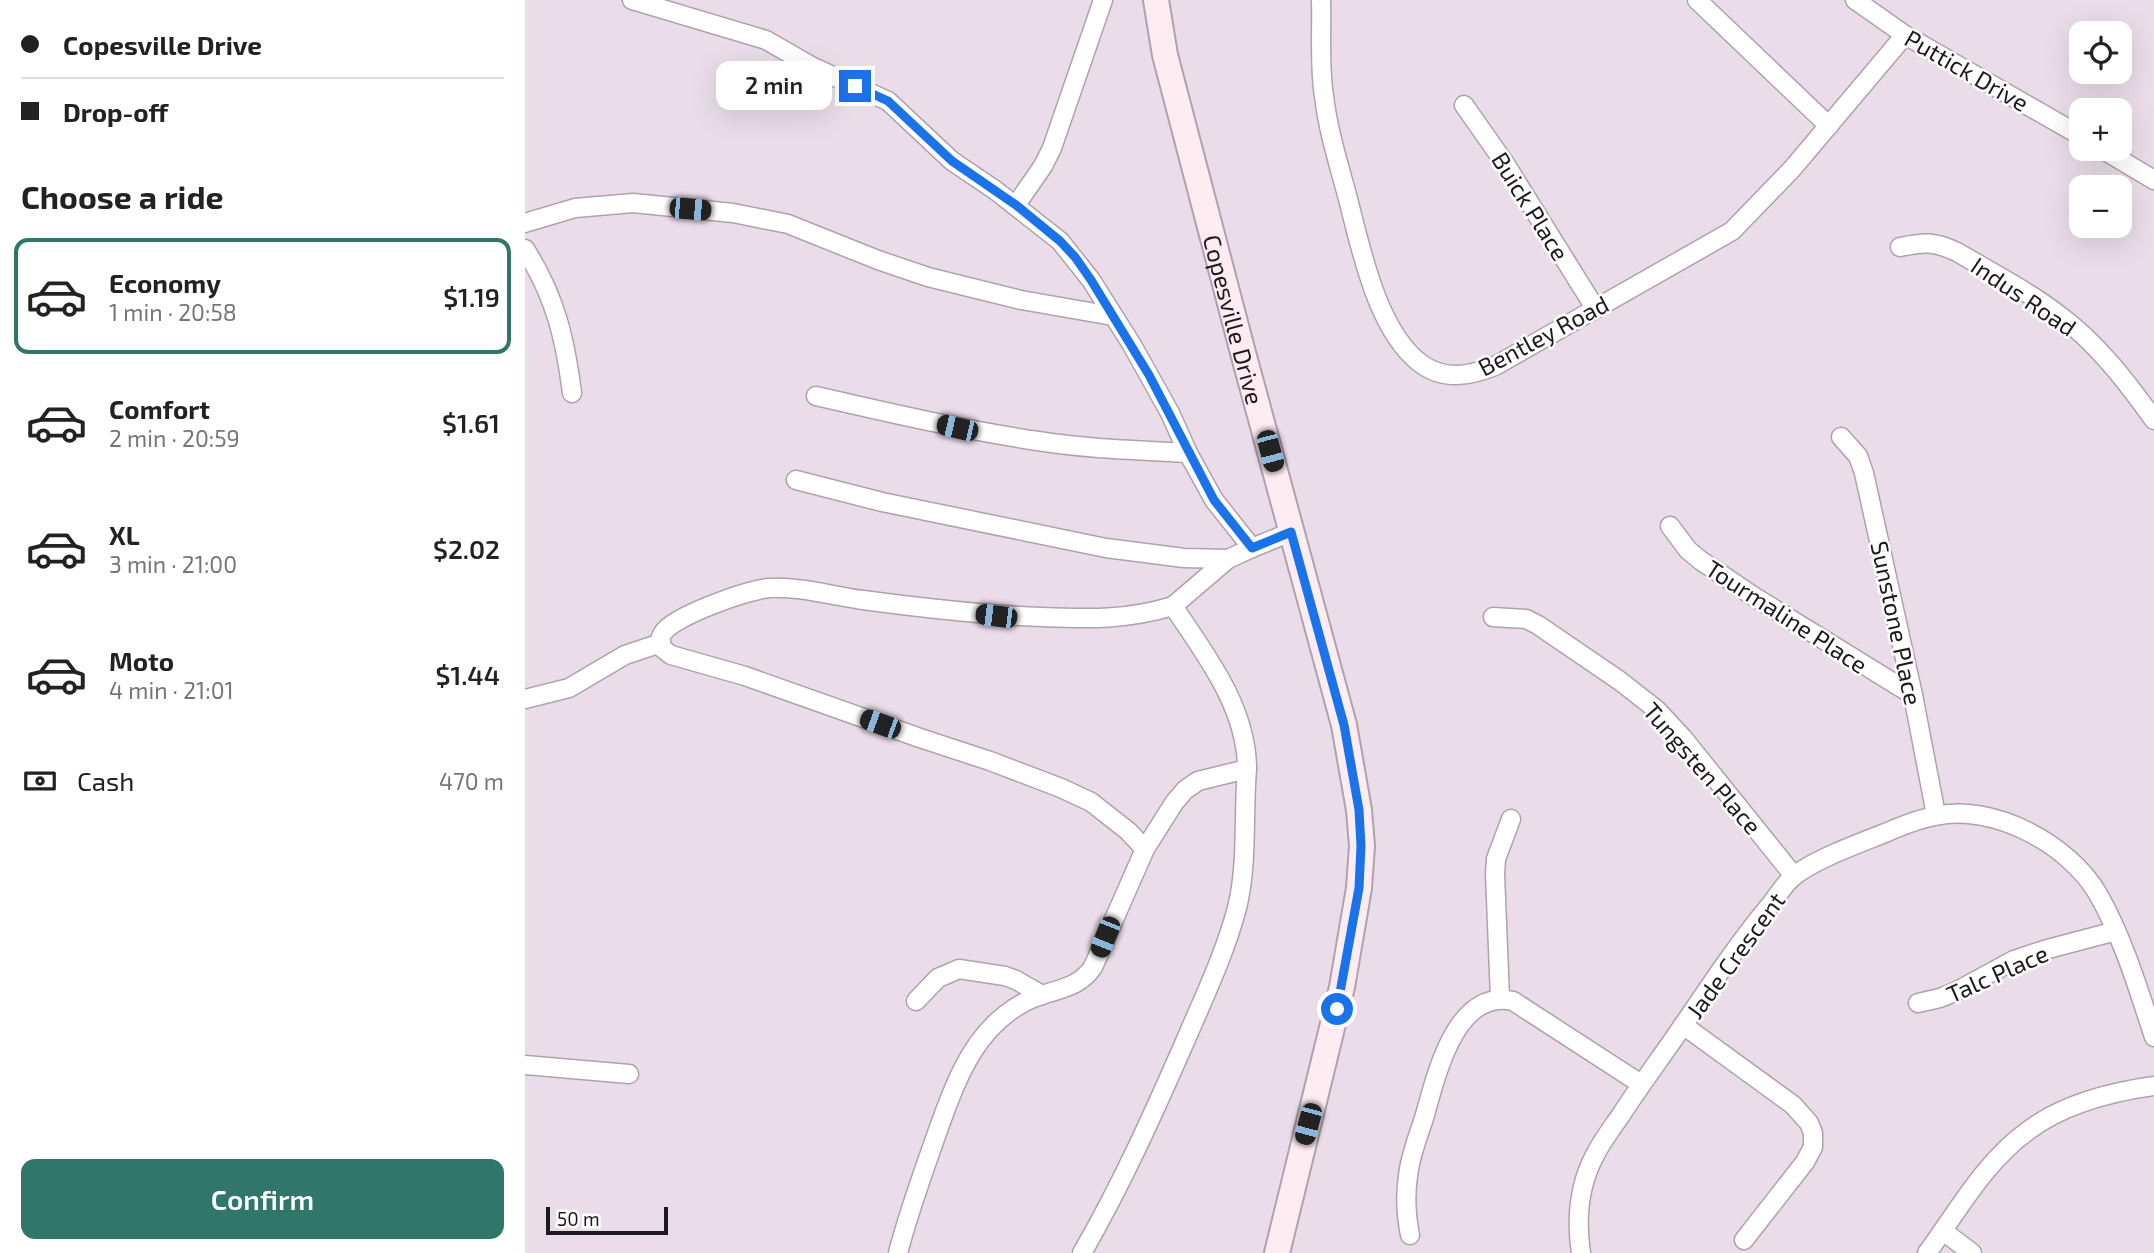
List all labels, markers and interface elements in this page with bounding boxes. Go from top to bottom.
map controls [2069,21,2132,238]
button: locate [2069,21,2132,84]
street label: Puttick Drive [1900,23,2034,117]
text: Copesville Drive [63,29,262,60]
callout: 2 min [715,62,831,110]
route end [839,70,871,102]
text: 2 min [745,71,803,99]
text: Drop-off [63,96,168,127]
button: + [2069,98,2132,161]
street label: Buick Place [1486,146,1576,266]
button: − [2069,175,2132,238]
text: Choose a ride [21,177,224,215]
car [669,197,712,221]
street label: Copesville Drive [1198,231,1271,407]
street label: Indus Road [1966,250,2082,342]
icon: car [25,265,88,328]
text: Economy [109,267,221,298]
text: $1.19 [443,281,500,312]
street label: Bentley Road [1473,288,1613,382]
text: 1 min · 20:58 [109,298,237,326]
icon: car [25,391,88,454]
text: Comfort [109,393,210,424]
text: $1.61 [442,407,500,438]
car [935,413,980,443]
text: 2 min · 20:59 [109,424,240,452]
car [1255,428,1286,474]
icon: car [25,517,88,580]
text: XL [109,519,140,550]
text: $2.02 [433,533,500,564]
street label: Sunstone Place [1865,538,1929,708]
text: 3 min · 21:00 [109,550,237,578]
street label: Tourmaline Place [1701,553,1873,679]
car [974,603,1019,629]
icon: car [25,643,88,706]
text: Moto [109,645,174,676]
text: $1.44 [436,659,500,690]
text: 4 min · 21:01 [109,676,234,704]
street label: Tungsten Place [1638,696,1768,840]
car [857,707,904,741]
icon: cash [21,762,59,800]
text: Cash [77,765,134,796]
text: 470 m [439,767,504,795]
street label: Jade Crescent [1680,886,1790,1024]
car [1088,914,1123,960]
street label: Talc Place [1942,938,2052,1008]
route start [1321,993,1353,1025]
car [1293,1101,1324,1147]
button: Confirm [21,1159,504,1239]
scale bar [546,1204,669,1236]
text: 50 m [557,1207,600,1230]

